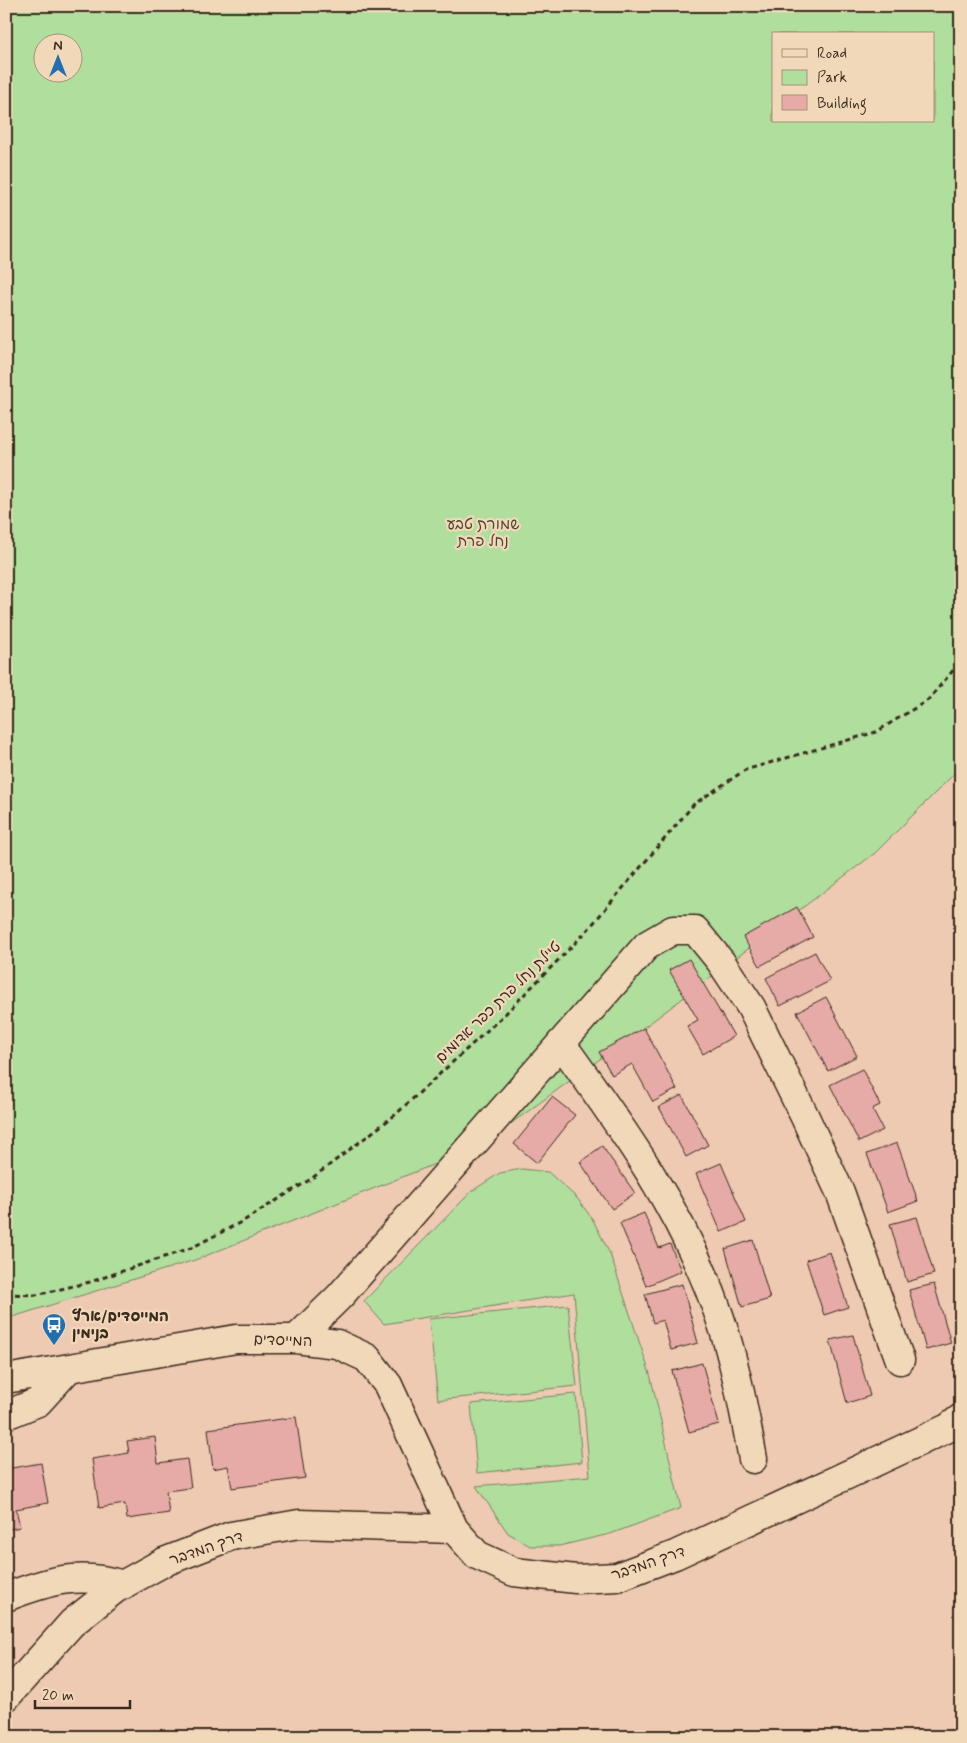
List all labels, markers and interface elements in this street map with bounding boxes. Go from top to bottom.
north arrow [32,32,82,82]
legend [772,32,934,122]
text: N [53,37,63,55]
text: Road [817,44,847,64]
text: Park [817,68,847,88]
text: Building [817,94,867,115]
park label: שמורת טבע נחל פרת [447,515,519,552]
street label: טיילת נחל פרת כפר אדומים [432,937,566,1068]
place label: המייסדים/ארץ בנימין [72,1307,169,1344]
bus stop icon: המייסדים/ארץ בנימין [41,1312,67,1346]
street label: המייסדים [253,1330,313,1352]
street label: דרך המדבר [167,1527,246,1571]
street label: דרך המדבר [609,1542,688,1586]
scale bar [35,1678,130,1710]
text: 20 m [42,1686,74,1706]

